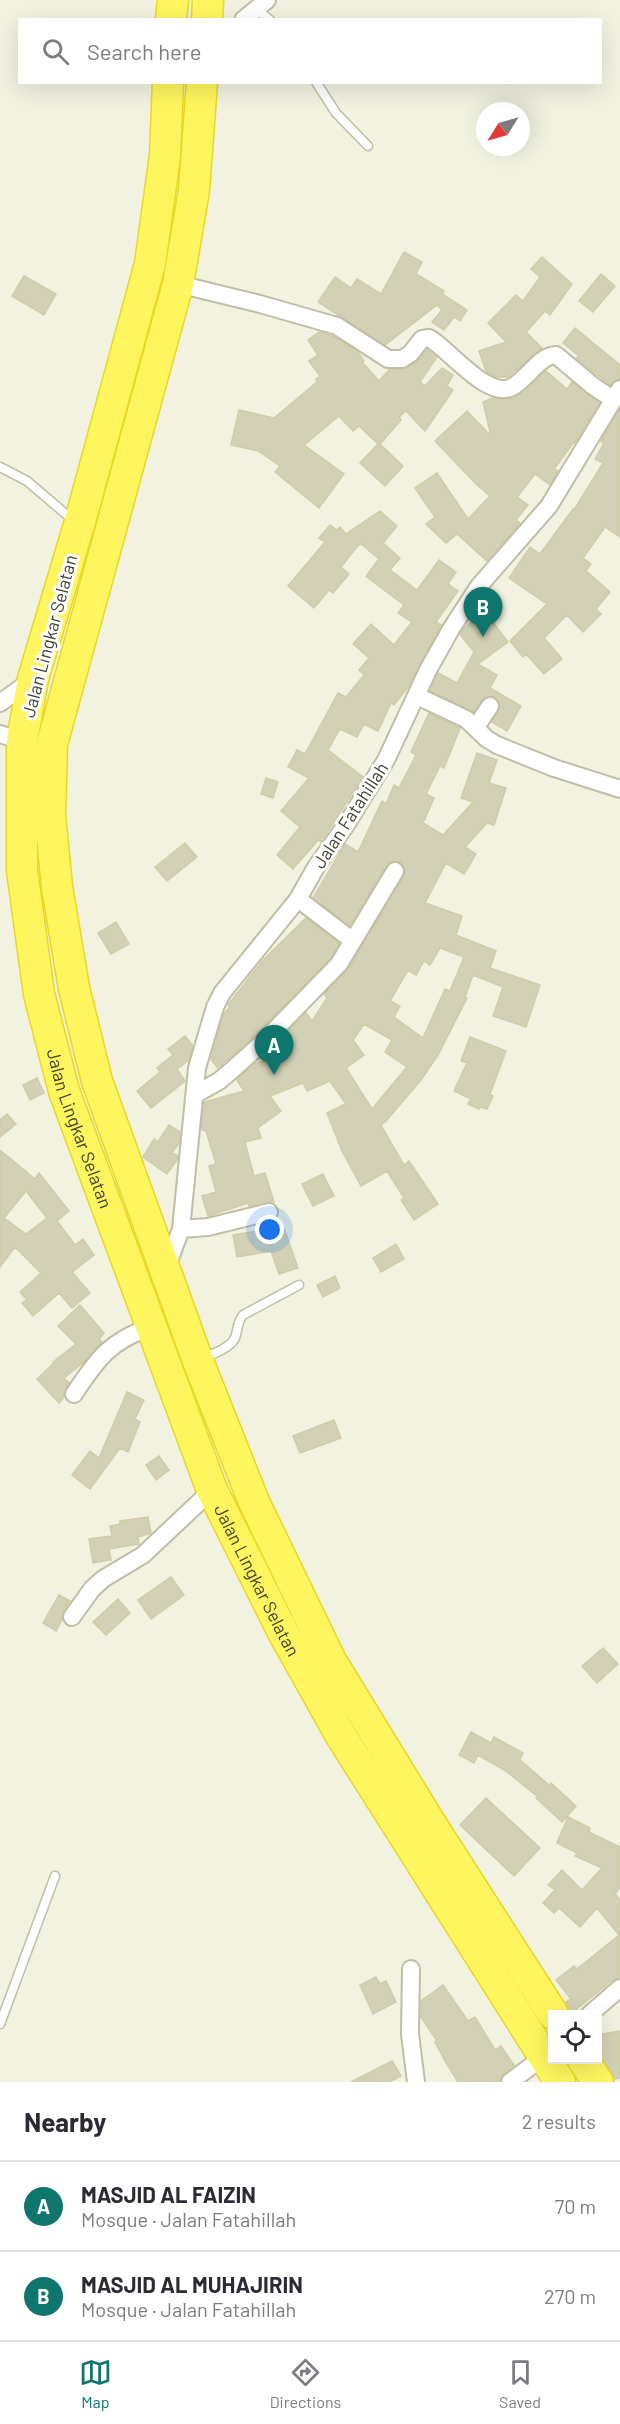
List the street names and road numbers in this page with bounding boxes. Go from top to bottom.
street label: Jalan Lingkar Selatan [17,552,81,720]
street label: Jalan Fatahillah [307,758,393,872]
street label: Jalan Lingkar Selatan [43,1046,117,1211]
street label: Jalan Lingkar Selatan [210,1500,305,1660]

